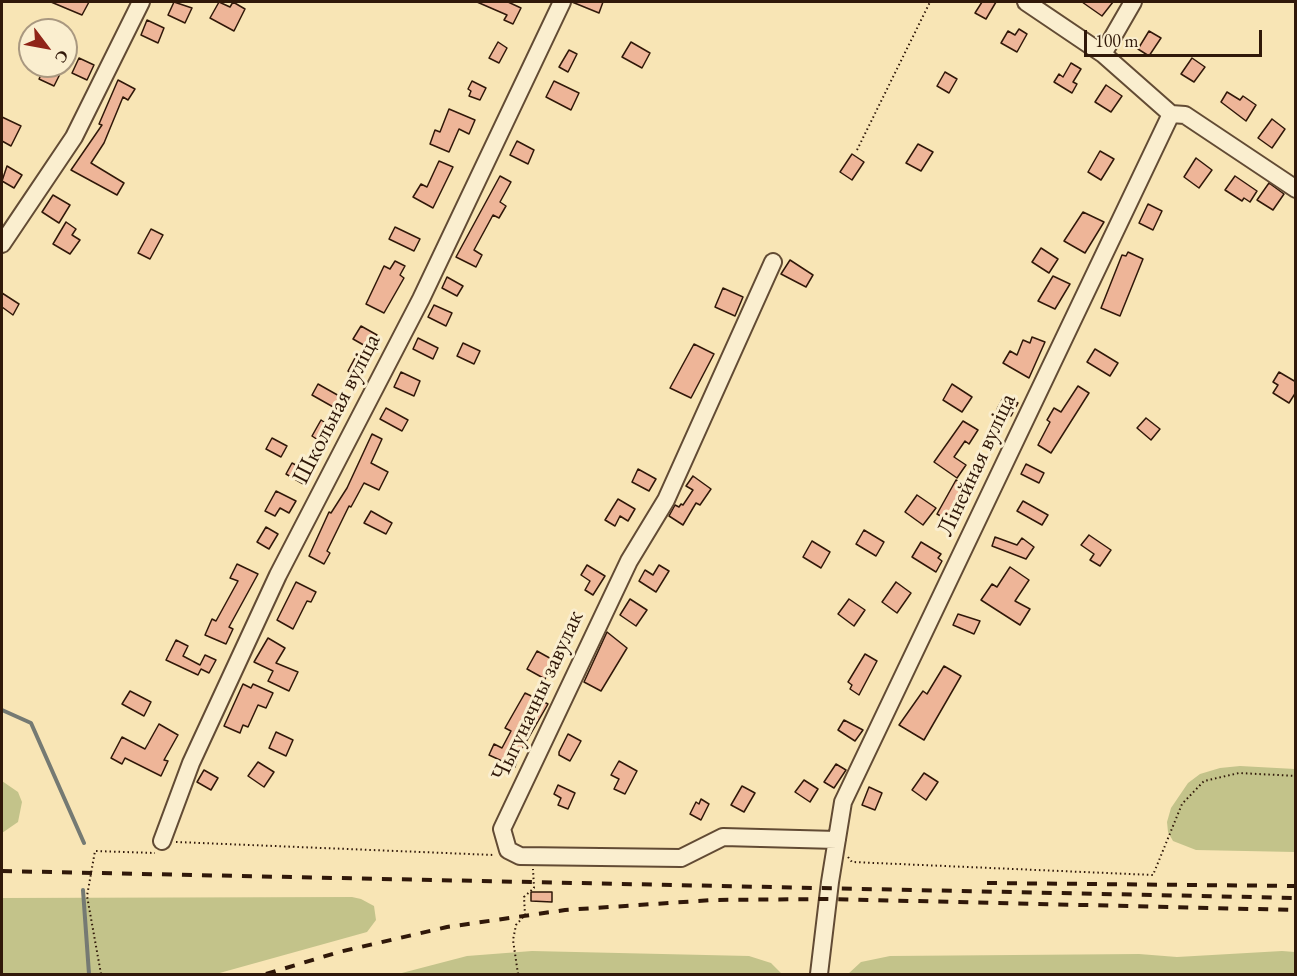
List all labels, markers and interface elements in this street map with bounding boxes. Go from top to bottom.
north arrow [18,18,78,78]
scale bar [1087,18,1266,56]
text: 100 m [1095,29,1139,52]
text: С [50,46,74,67]
street label: Школьная вуліца [287,329,387,489]
street label: Лінейная вуліца [931,389,1023,541]
street label: Чыгуначны завулак [486,606,590,786]

